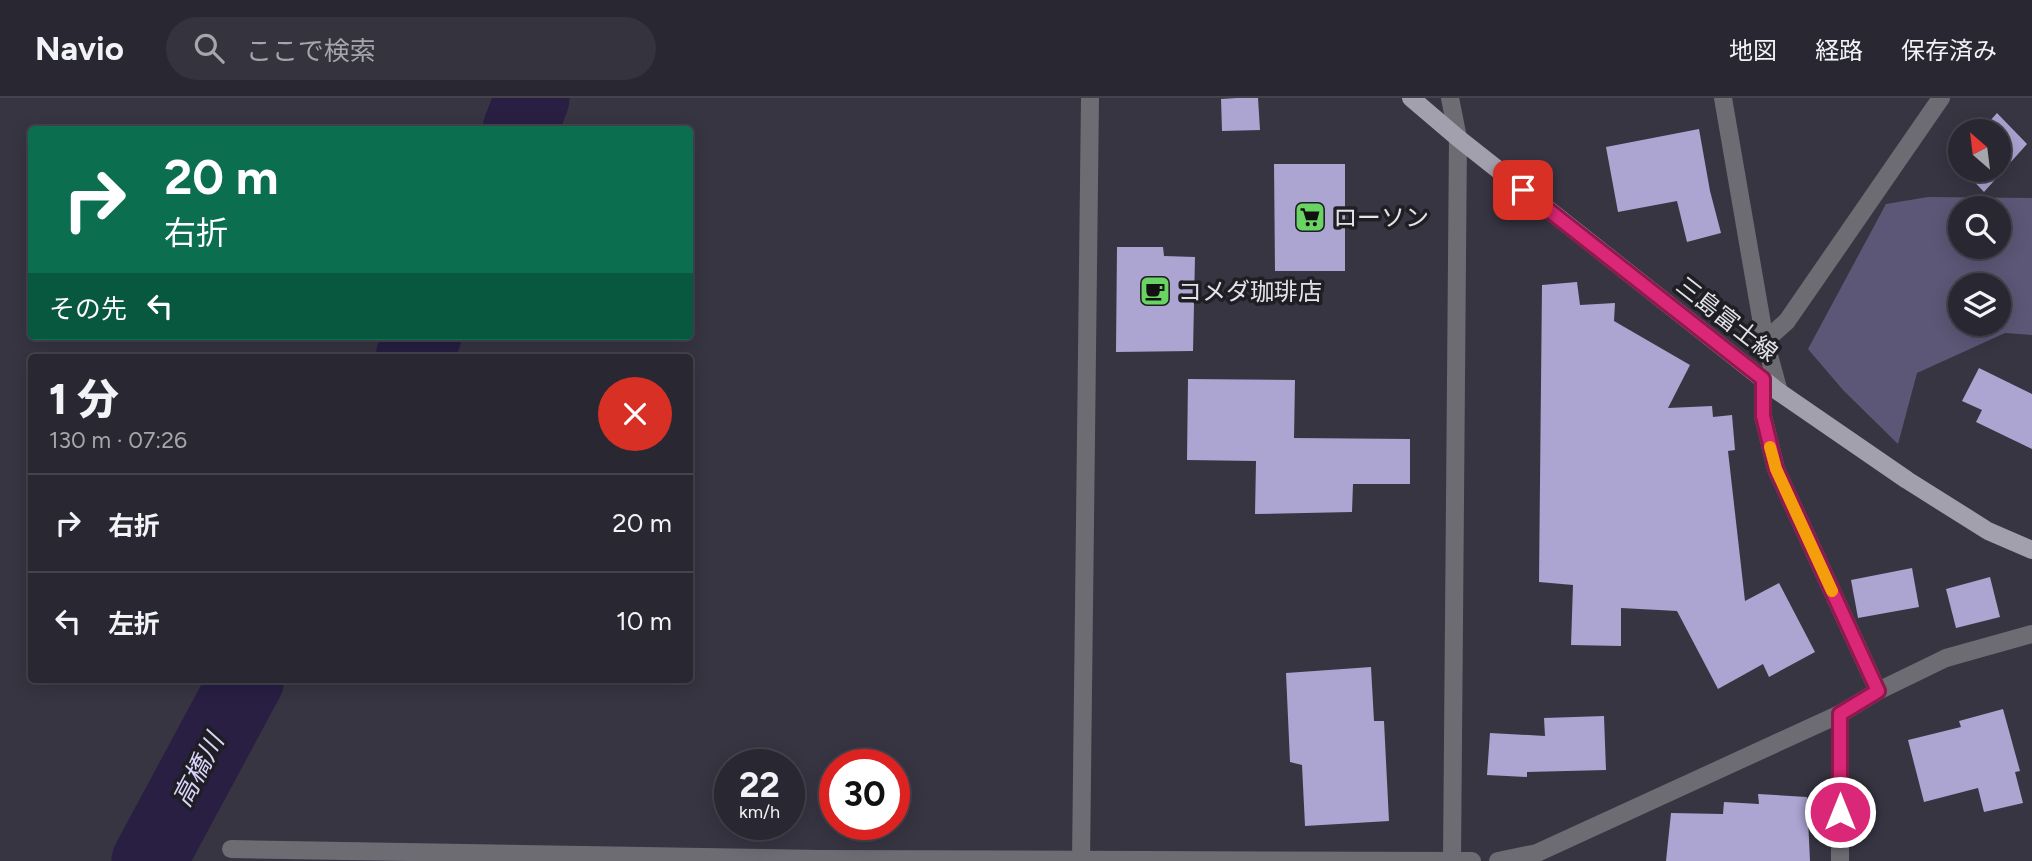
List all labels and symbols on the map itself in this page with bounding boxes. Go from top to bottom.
north arrow [1948,119,2011,182]
pin [1493,160,1553,220]
supermarket icon: ローソン [1293,200,1327,234]
place label: ローソン [1333,203,1429,232]
street label: 三島富士線 [1671,271,1783,367]
cafe icon: コメダ珈琲店 [1138,274,1172,308]
place label: コメダ珈琲店 [1178,277,1322,306]
water label: 高橋川 [166,725,232,812]
speed limit sign: 30 [819,749,910,840]
position arrow [1803,775,1877,849]

